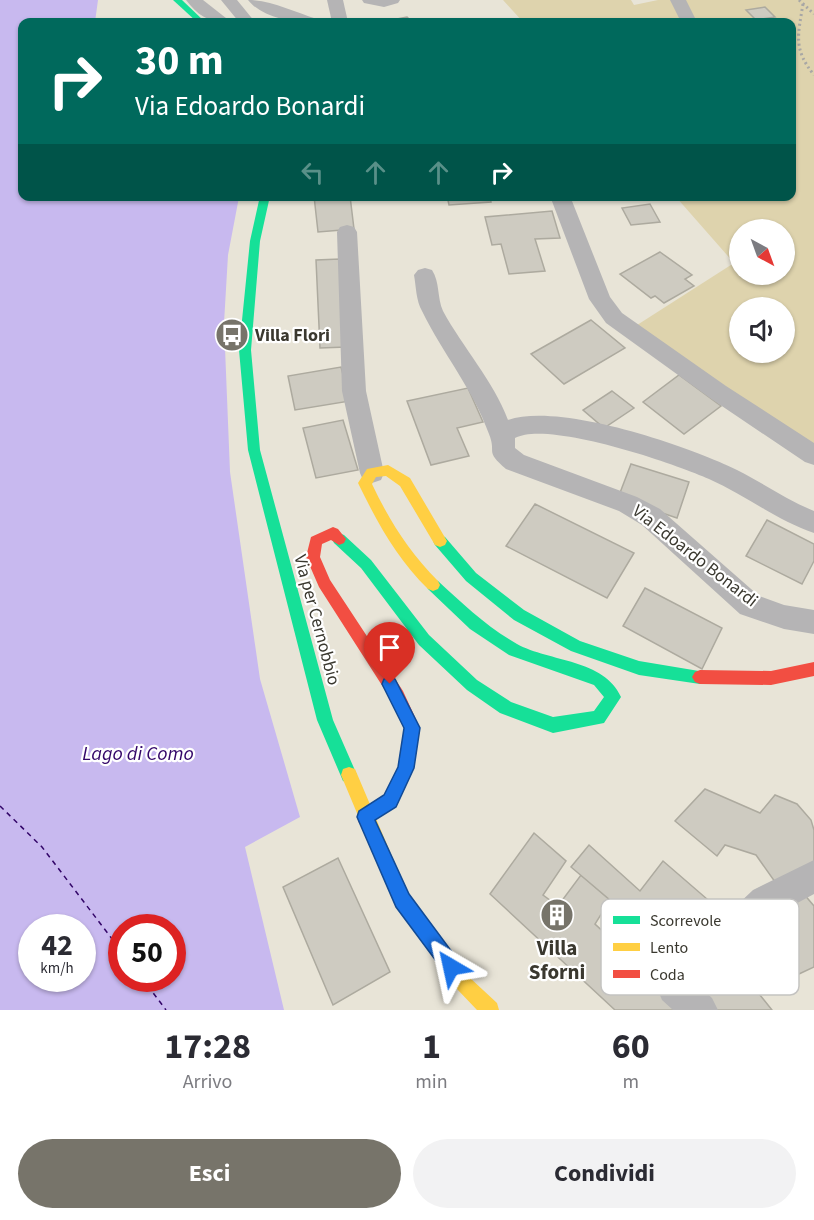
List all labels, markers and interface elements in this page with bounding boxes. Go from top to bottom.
text: 30 m [135,31,224,91]
icon: right [36,42,114,120]
text: Via Edoardo Bonardi [135,87,365,126]
icon: left [296,156,329,189]
icon: ahead [359,156,392,189]
icon: ahead [422,156,455,189]
icon: right [485,156,518,189]
north arrow [729,219,795,285]
map controls [729,219,795,363]
button: sound [729,297,795,363]
bus stop icon: Villa Flori [214,317,250,353]
place label: Villa Flori [254,323,330,348]
street label: Via Edoardo Bonardi [627,499,763,613]
street label: Via per Cernobbio [288,552,346,688]
pin [364,622,415,684]
icon: arrive [373,631,406,664]
water label: Lago di Como [82,740,194,768]
building icon: Villa Sforni [539,897,575,933]
legend [601,899,799,995]
text: Scorrevole [650,910,721,932]
speed limit sign: 50 [108,914,186,992]
text: 42 [41,924,73,967]
place label: Villa Sforni [529,933,585,987]
position arrow [419,935,483,999]
text: Lento [650,937,688,959]
text: km/h [40,958,74,979]
text: Coda [650,964,685,986]
text: 17:28 [164,1021,251,1072]
text: 1 [422,1021,441,1072]
text: 60 [612,1021,650,1072]
text: Arrivo [183,1068,232,1096]
text: min [415,1068,448,1096]
text: m [622,1068,639,1096]
button: Esci [18,1139,401,1208]
button: Condividi [413,1139,796,1208]

